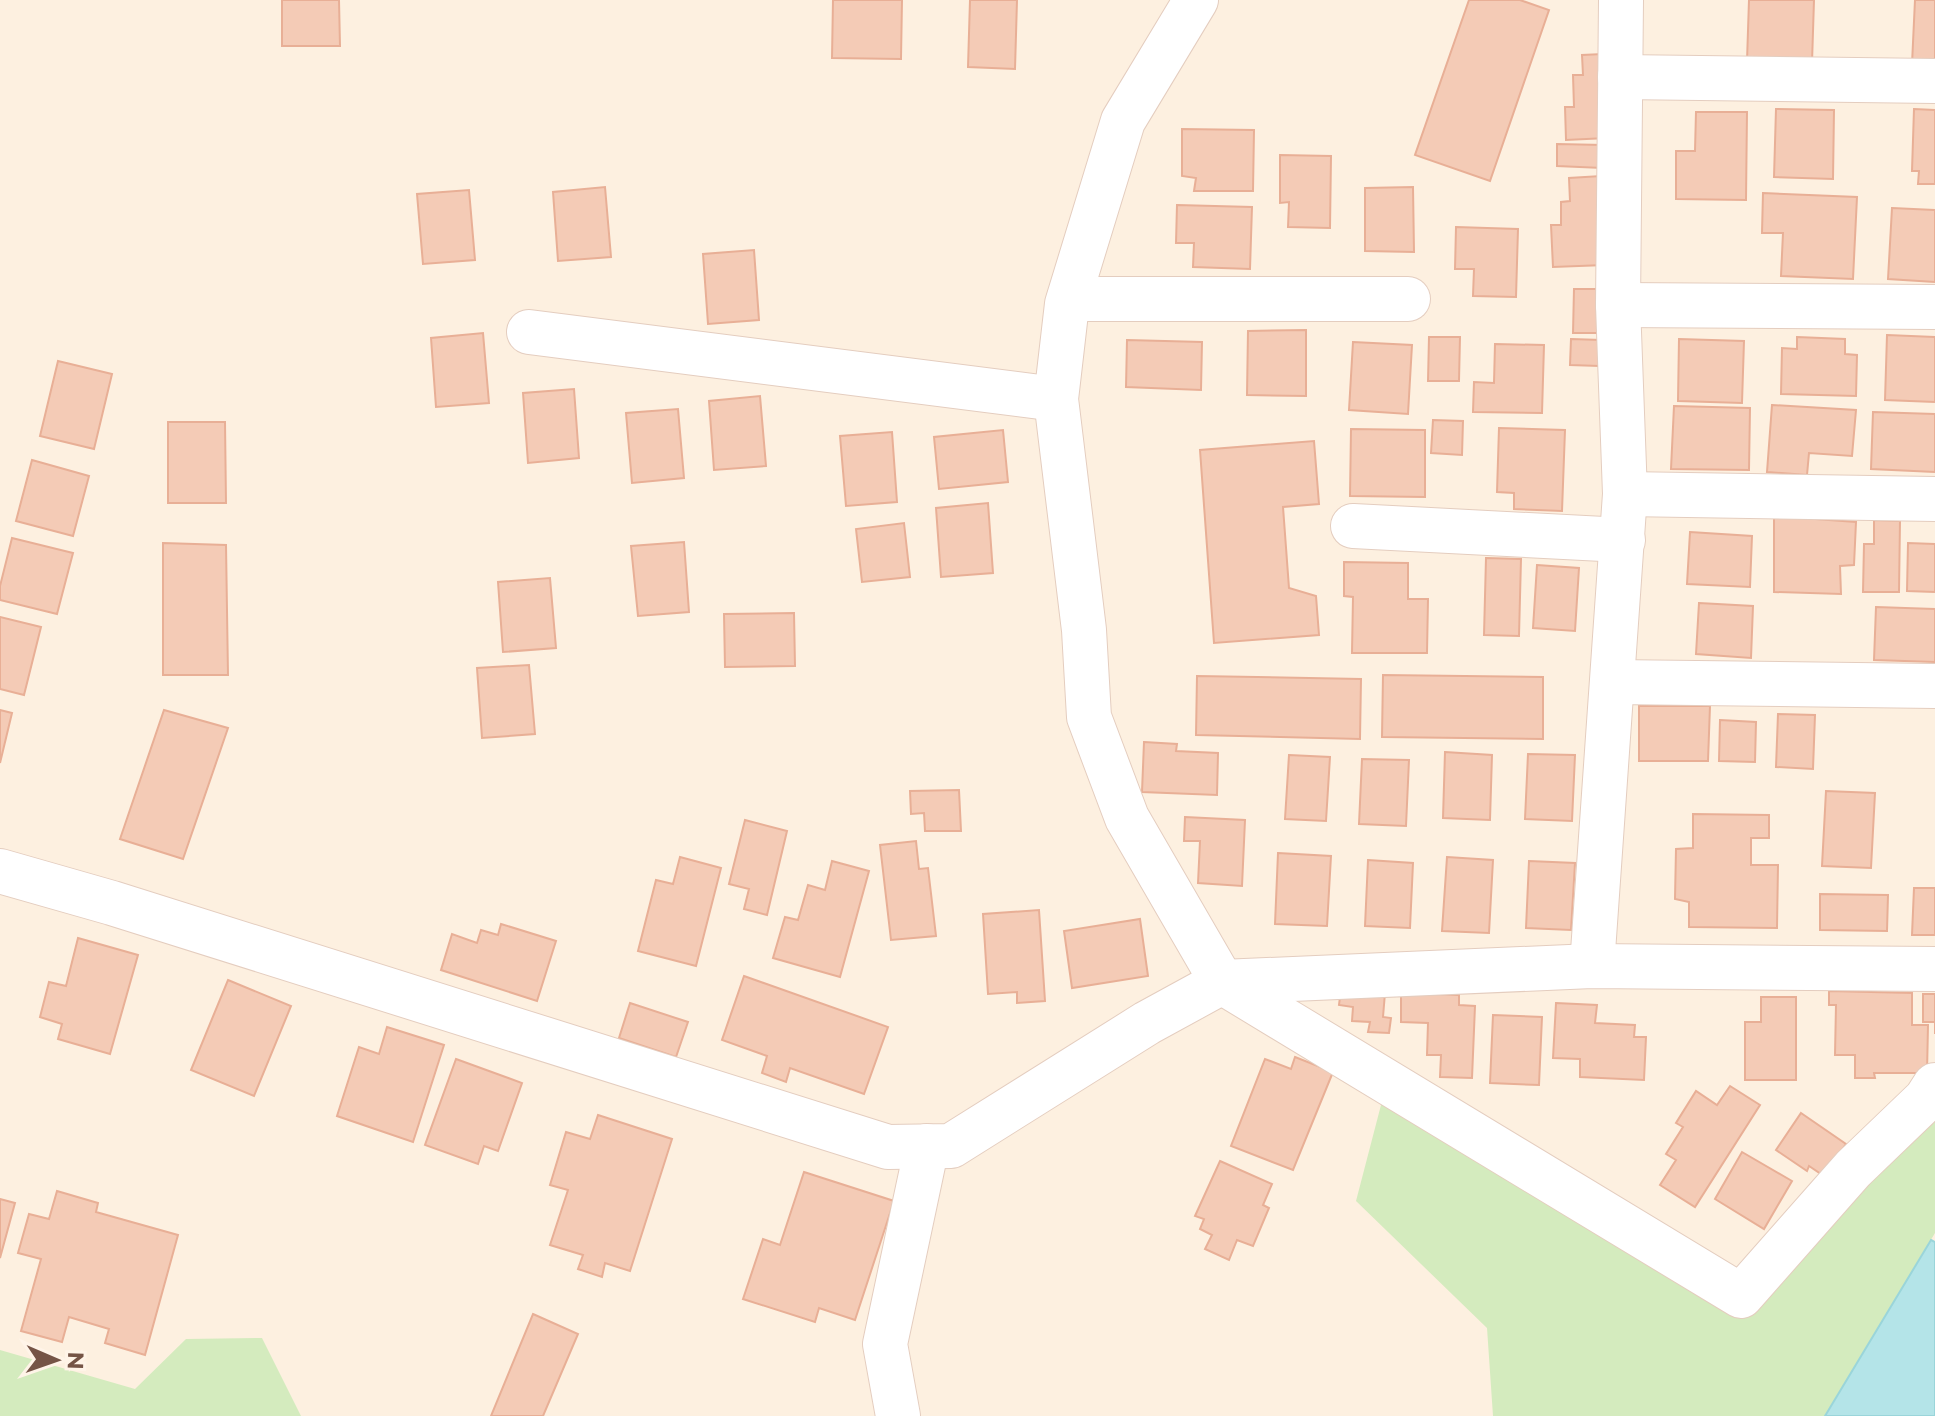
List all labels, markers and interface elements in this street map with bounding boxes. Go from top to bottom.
north arrow [16,1320,96,1400]
text: N [62,1351,89,1370]

